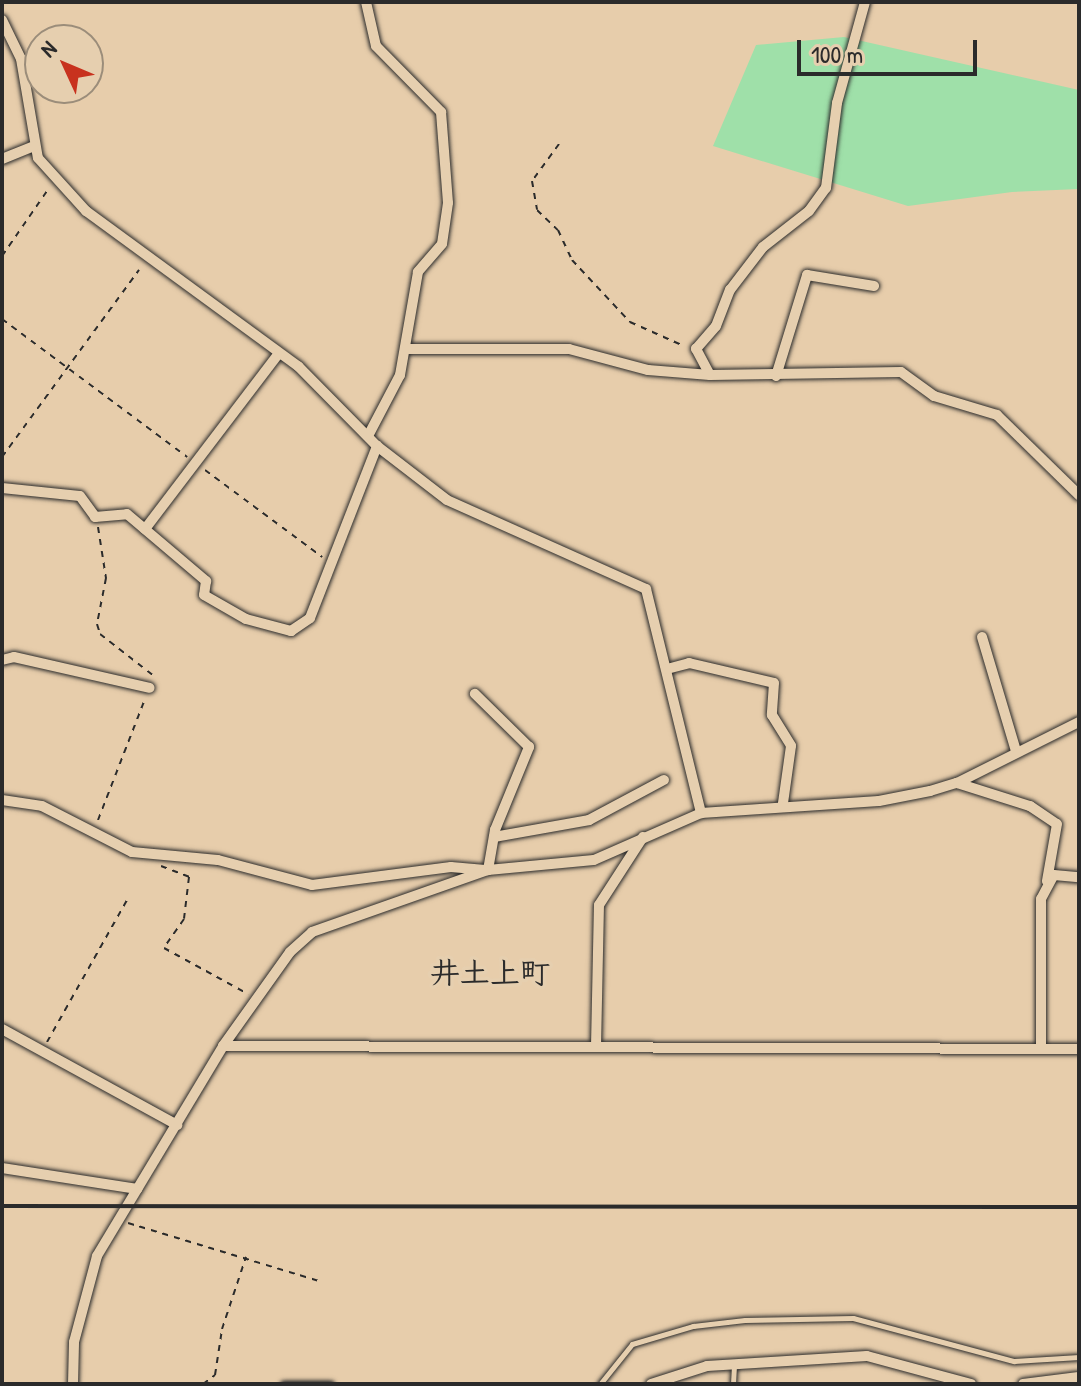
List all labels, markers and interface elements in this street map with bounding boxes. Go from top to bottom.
north arrow [24,24,104,104]
scale bar [801,24,981,74]
text: N [33,34,63,63]
text: 100 m [811,38,863,70]
district label: 井土上町 [430,954,550,990]

